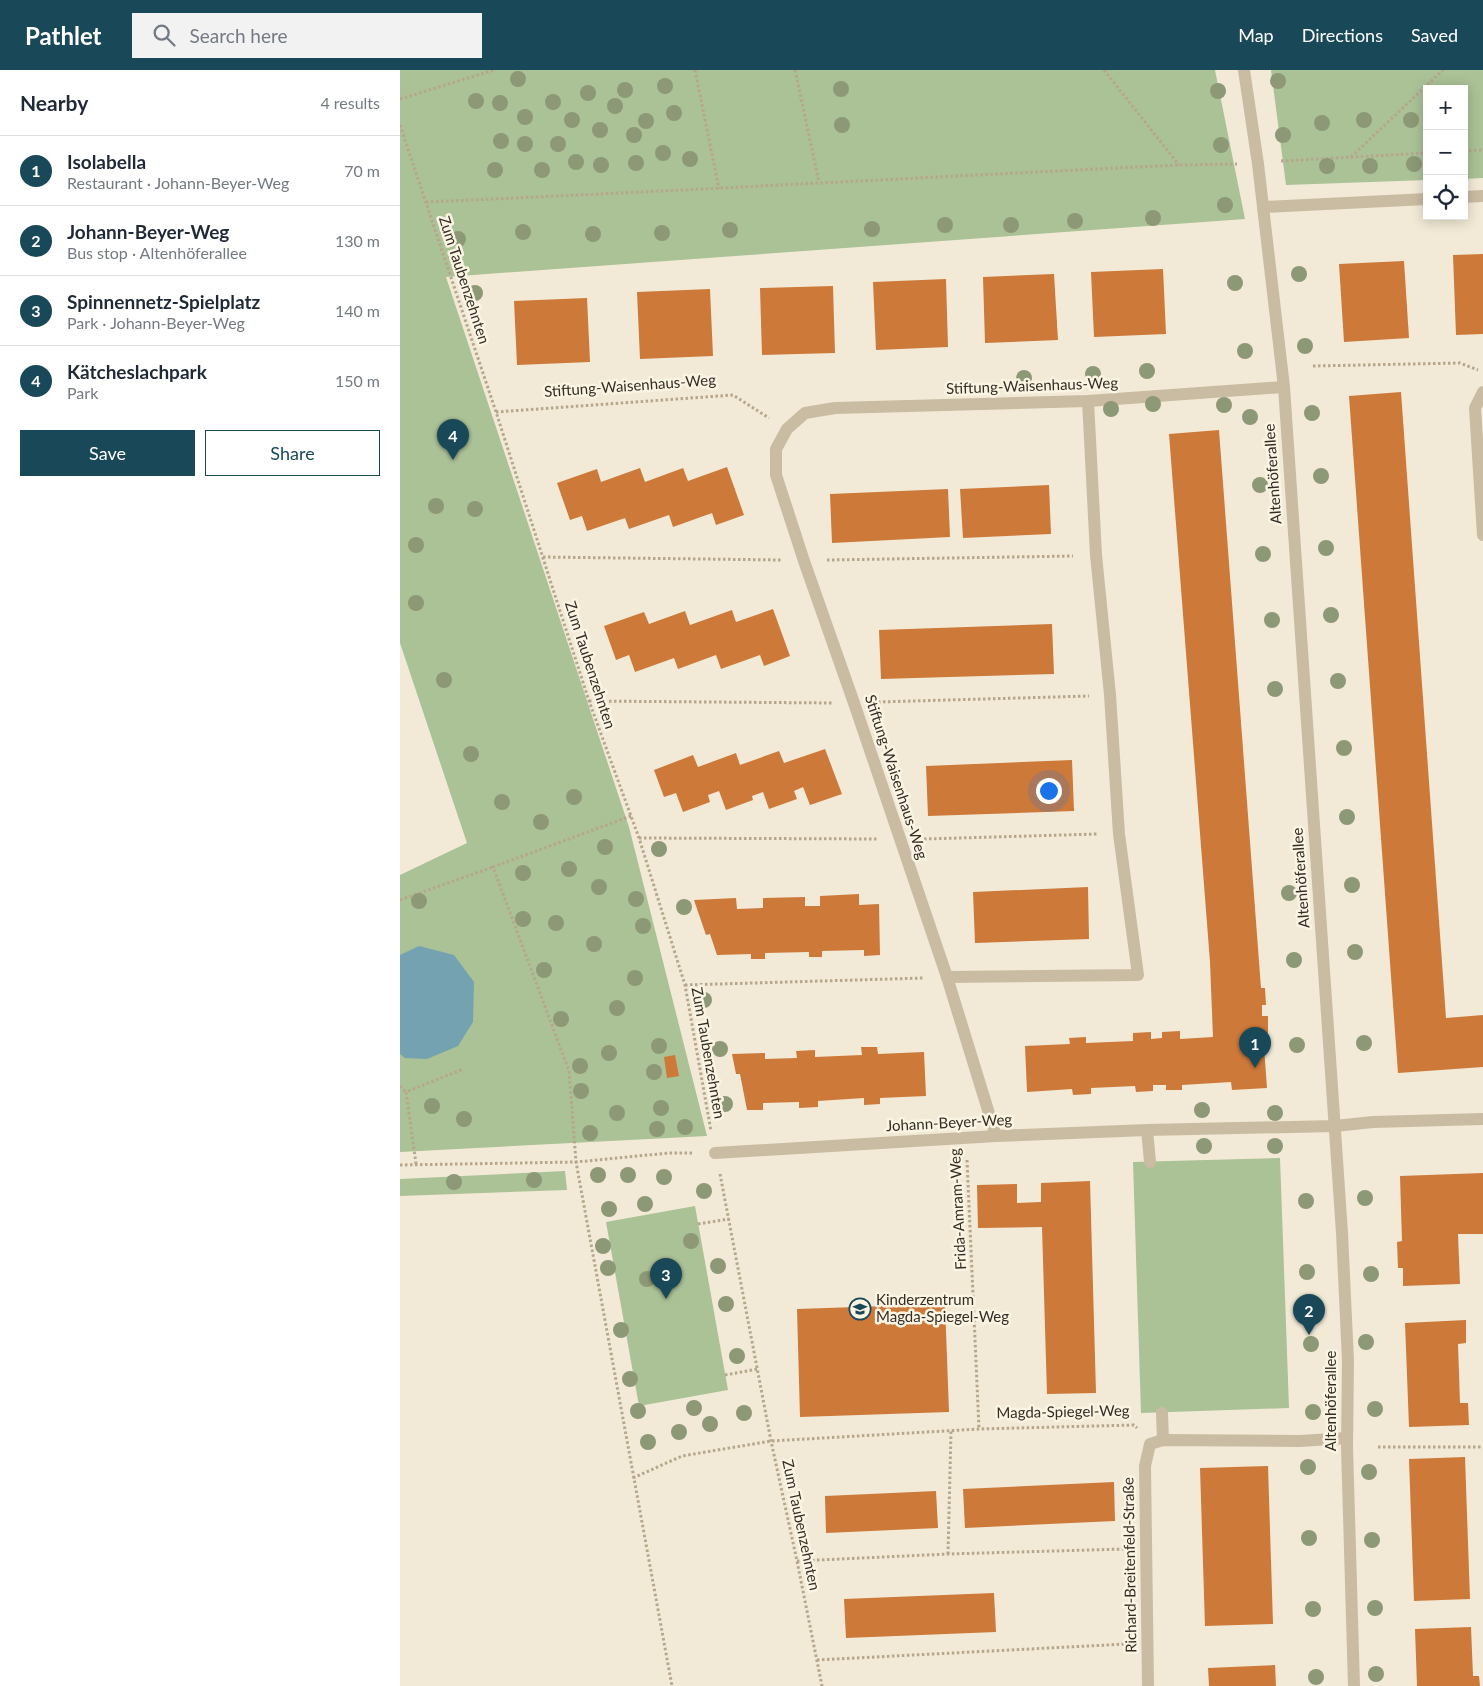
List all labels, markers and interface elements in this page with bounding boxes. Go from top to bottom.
search box [132,13,482,58]
text: Pathlet [25,21,102,50]
icon: search [150,21,178,49]
text: Search here [190,24,288,47]
text: Map [1238,24,1274,46]
text: Directions [1302,24,1383,46]
text: Saved [1411,24,1458,46]
map controls [1423,85,1468,220]
button: + [1423,85,1468,130]
text: Nearby [20,90,88,115]
text: 4 results [320,93,380,112]
button: − [1423,130,1468,175]
text: Isolabella [67,150,146,173]
text: 1 [31,161,41,180]
text: 70 m [344,161,380,180]
text: Restaurant · Johann-Beyer-Weg [67,173,289,192]
button: locate [1423,175,1468,220]
street label: Zum Taubenzehnten [436,214,494,346]
text: Johann-Beyer-Weg [67,220,229,243]
text: 2 [31,231,41,250]
text: 130 m [335,231,380,250]
text: Bus stop · Altenhöferallee [67,243,247,262]
text: Spinnennetz-Spielplatz [67,290,260,313]
text: 3 [31,301,41,320]
text: 140 m [335,301,380,320]
text: Park · Johann-Beyer-Weg [67,313,245,332]
text: Kätcheslachpark [67,360,207,383]
street label: Stiftung-Waisenhaus-Weg [543,370,717,400]
text: 4 [31,371,41,390]
text: 150 m [335,371,380,390]
street label: Stiftung-Waisenhaus-Weg [946,373,1118,397]
text: Park [67,383,98,402]
pin: 4 [437,419,469,460]
street label: Altenhöferallee [1260,423,1284,525]
button: Save [20,430,195,476]
button: Share [205,430,380,476]
street label: Zum Taubenzehnten [562,599,620,731]
street label: Stiftung-Waisenhaus-Weg [862,692,932,861]
your location [1036,778,1062,804]
street label: Altenhöferallee [1288,827,1312,929]
street label: Zum Taubenzehnten [689,986,729,1120]
pin: 1 [1239,1027,1271,1068]
street label: Johann-Beyer-Weg [885,1110,1013,1134]
street label: Frida-Amram-Weg [945,1148,969,1270]
pin: 3 [650,1258,682,1299]
place label: Kinderzentrum Magda-Spiegel-Weg [876,1290,1009,1325]
pin: 2 [1293,1294,1325,1335]
school or university icon: Kinderzentrum Magda-Spiegel-Weg [848,1297,872,1321]
street label: Altenhöferallee [1321,1351,1339,1451]
street label: Magda-Spiegel-Weg [996,1401,1130,1421]
street label: Zum Taubenzehnten [779,1458,825,1592]
street label: Richard-Breitenfeld-Straße [1118,1477,1140,1653]

